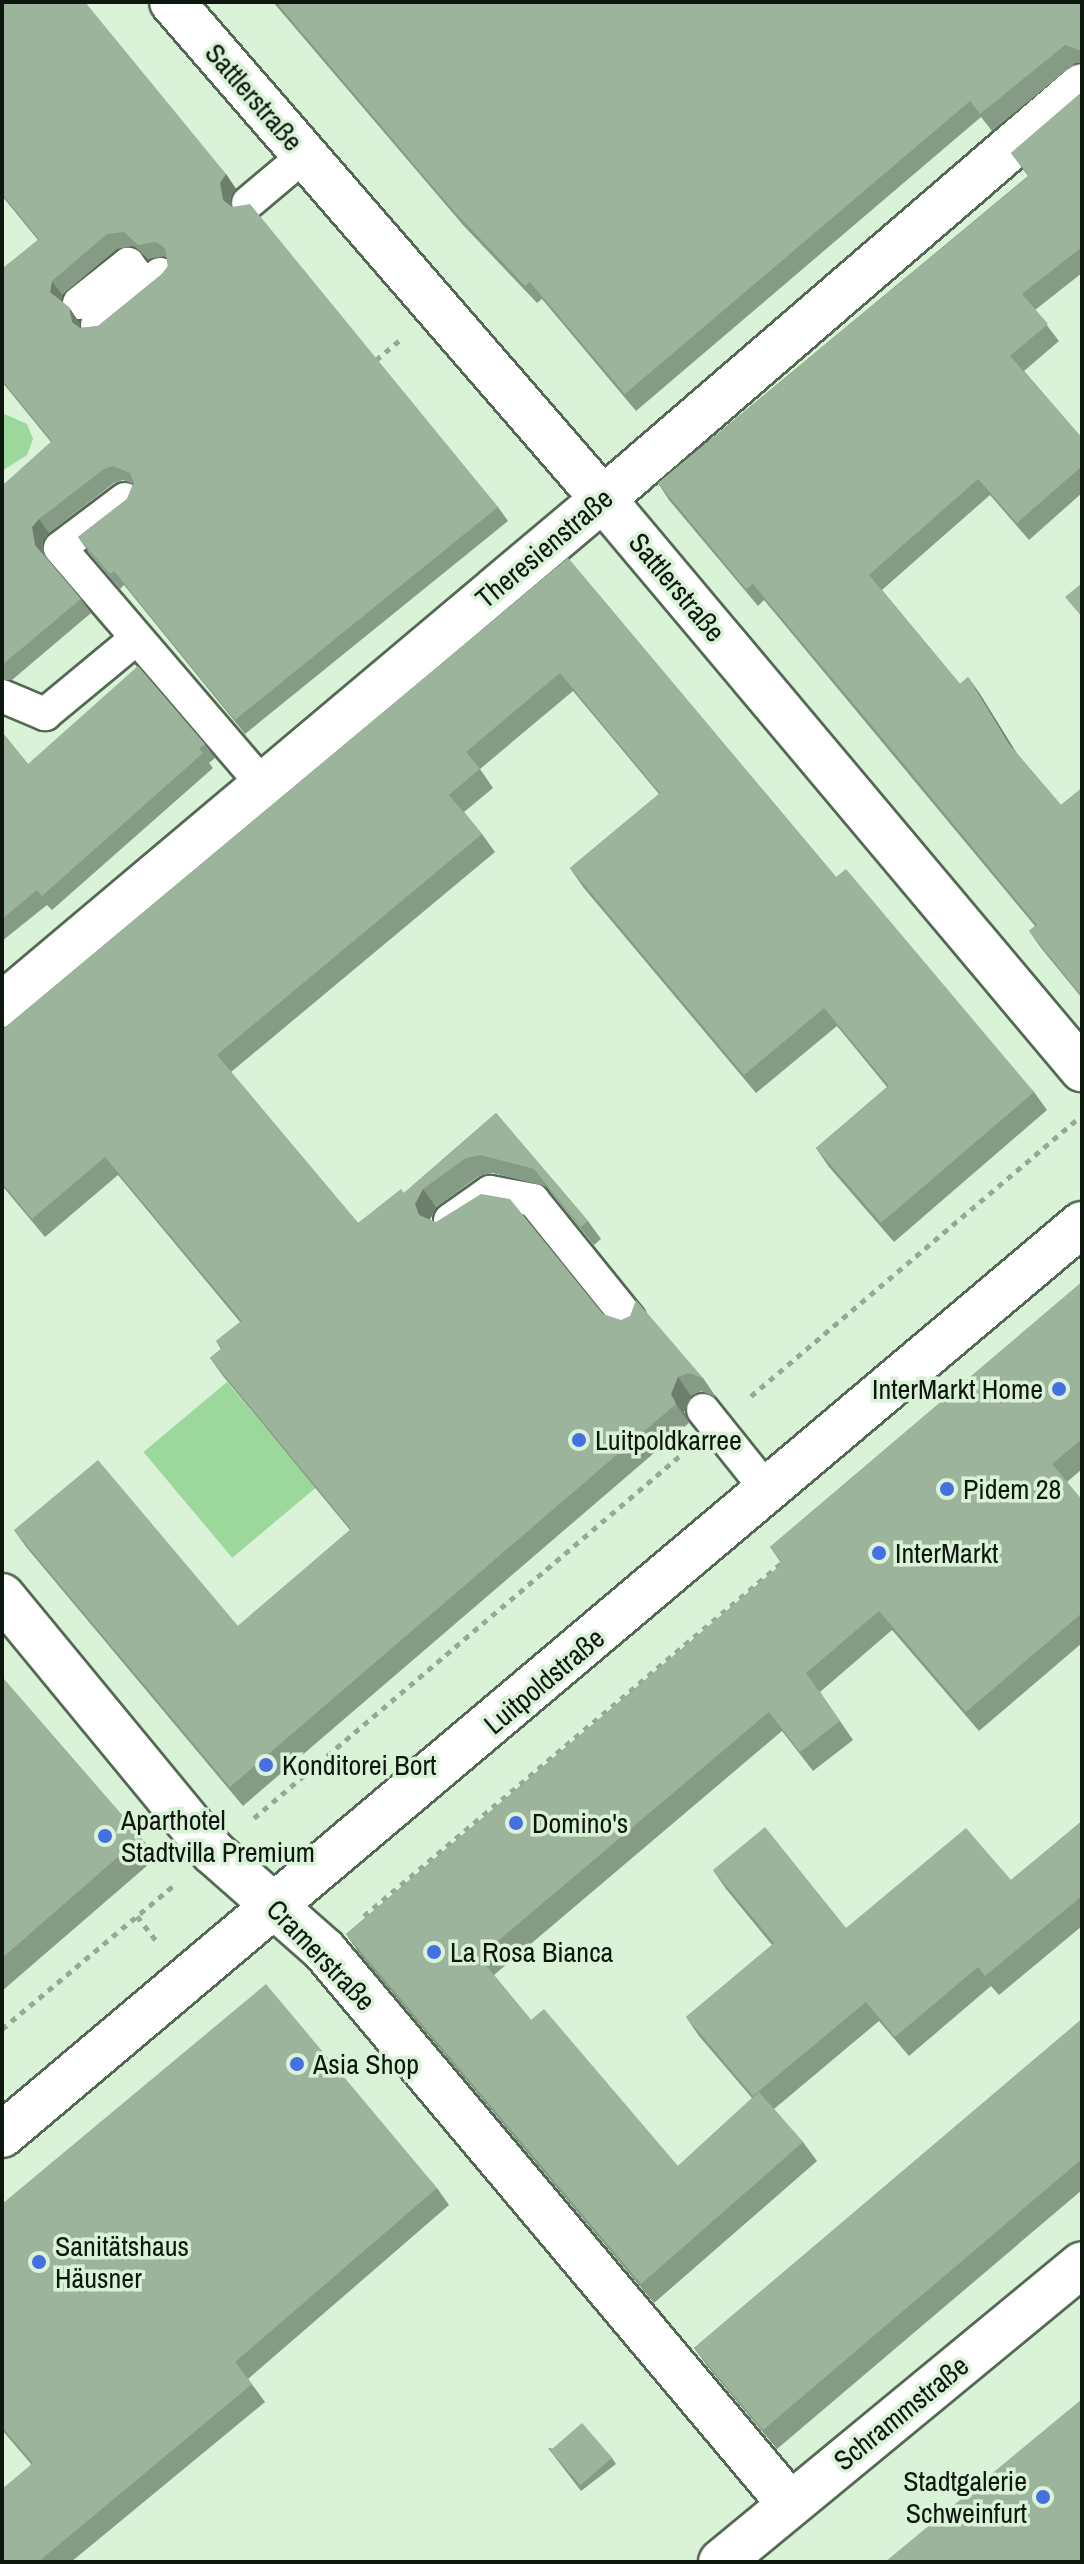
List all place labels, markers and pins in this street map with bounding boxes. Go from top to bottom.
place label: InterMarkt Home [872,1372,1043,1406]
marker: InterMarkt Home [1050,1380,1068,1398]
place label: Luitpoldkarree [595,1423,742,1457]
marker: Luitpoldkarree [570,1431,588,1449]
place label: Pidem 28 [963,1472,1061,1506]
marker: Pidem 28 [938,1480,956,1498]
place label: InterMarkt [895,1536,998,1570]
marker: InterMarkt [870,1544,888,1562]
place label: Konditorei Bort [282,1748,436,1782]
marker: Konditorei Bort [257,1756,275,1774]
place label: Aparthotel Stadtvilla Premium [121,1803,315,1869]
place label: Domino's [532,1806,628,1840]
marker: Domino's [507,1814,525,1832]
marker: Aparthotel Stadtvilla Premium [96,1827,114,1845]
place label: La Rosa Bianca [450,1935,613,1969]
marker: La Rosa Bianca [425,1943,443,1961]
place label: Asia Shop [313,2047,419,2081]
marker: Asia Shop [288,2055,306,2073]
place label: Sanitätshaus Häusner [55,2229,189,2295]
marker: Sanitätshaus Häusner [30,2253,48,2271]
place label: Stadtgalerie Schweinfurt [903,2464,1027,2530]
marker: Stadtgalerie Schweinfurt [1034,2488,1052,2506]

